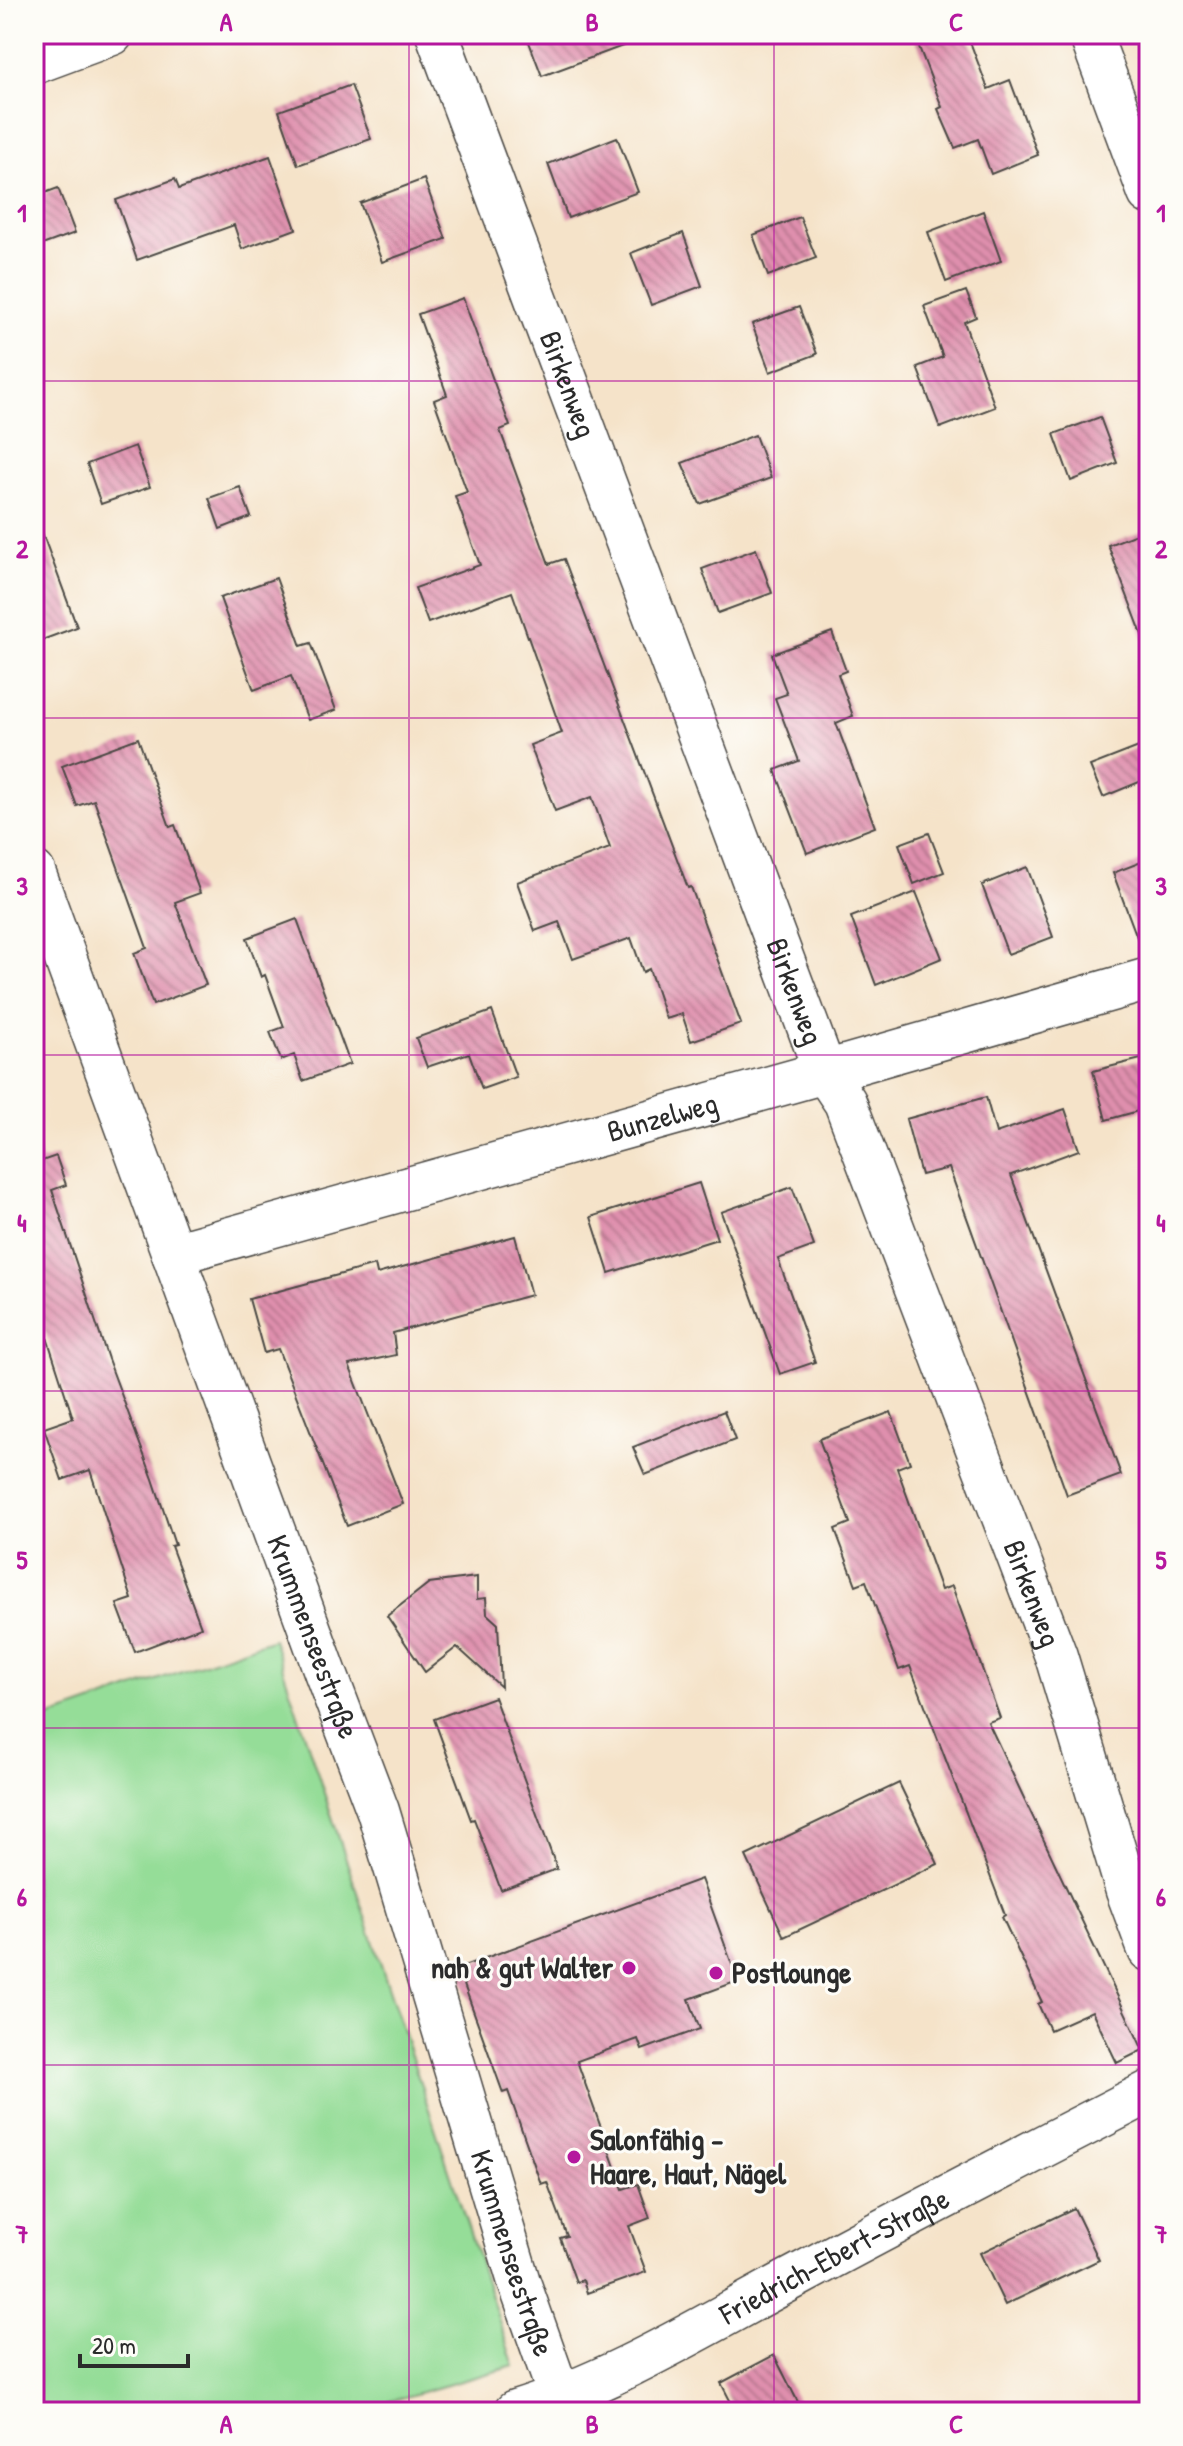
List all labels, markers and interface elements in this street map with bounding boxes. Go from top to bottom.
text: A [220,4,233,39]
text: B [585,4,599,39]
text: C [949,4,963,39]
text: 1 [17,195,27,230]
text: 1 [1156,195,1166,230]
street label: Birkenweg [531,325,607,443]
text: 2 [16,531,29,566]
text: 2 [1155,531,1168,566]
text: 3 [16,868,28,903]
text: 3 [1155,868,1167,903]
street label: Birkenweg [758,932,834,1050]
street label: Bunzelweg [602,1082,722,1151]
text: 4 [17,1205,27,1240]
text: 4 [1156,1205,1166,1240]
street label: Krummenseestraße [258,1529,370,1744]
street label: Birkenweg [995,1534,1071,1652]
text: 5 [17,1542,28,1577]
text: 5 [1156,1542,1167,1577]
text: 6 [17,1879,28,1914]
text: 6 [1156,1879,1167,1914]
place label: nah & gut Walter [431,1947,613,1988]
place label: Postlounge [732,1952,851,1993]
marker: nah & gut Walter [620,1959,638,1977]
marker: Postlounge [707,1964,725,1982]
place label: Salonfähig - Haare, Haut, Nägel [590,2119,787,2194]
street label: Krummenseestraße [462,2145,565,2361]
marker: Salonfähig - Haare, Haut, Nägel [565,2148,583,2166]
street label: Friedrich-Ebert-Straße [711,2178,956,2334]
text: 7 [15,2216,29,2251]
text: 7 [1154,2216,1168,2251]
scale bar [80,2318,188,2368]
text: 20 m [92,2329,136,2361]
text: A [220,2406,233,2441]
text: B [585,2406,599,2441]
text: C [949,2406,963,2441]

